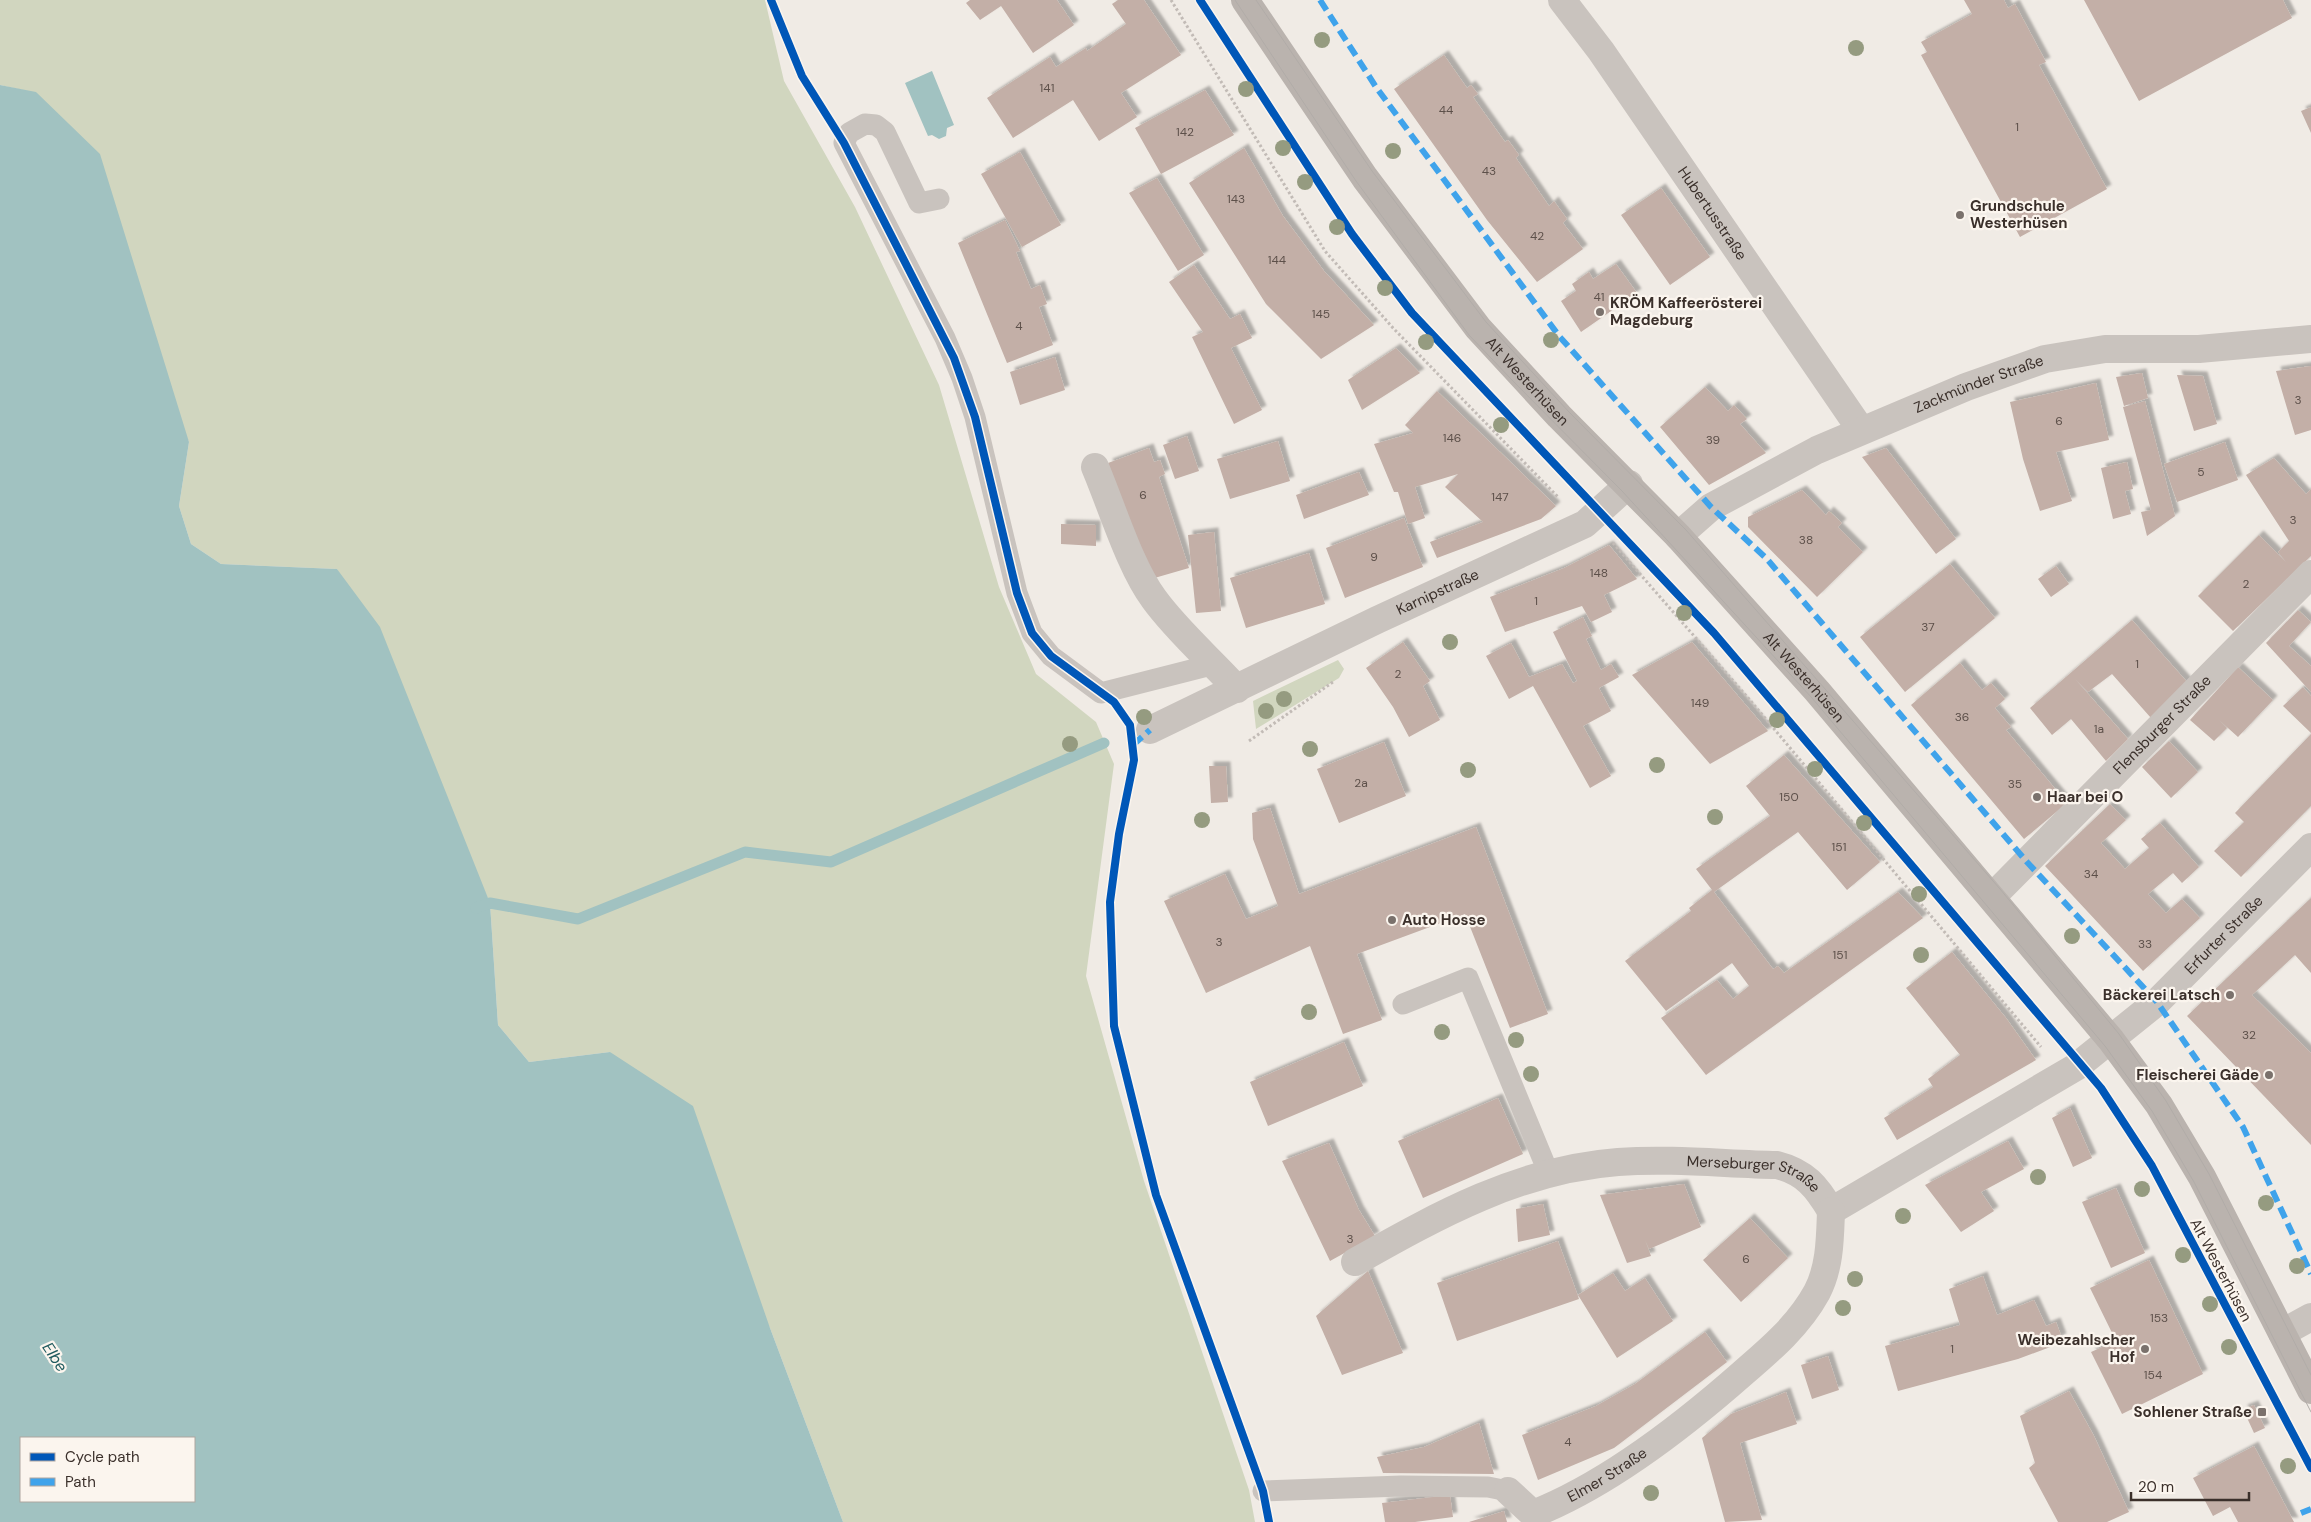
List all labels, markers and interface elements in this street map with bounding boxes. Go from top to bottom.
house number: 141 [1040,80,1054,96]
house number: 44 [1439,102,1453,118]
house number: 1 [2015,119,2019,135]
house number: 142 [1176,124,1194,140]
house number: 43 [1482,163,1496,179]
street label: Hubertusstraße [1673,163,1752,264]
house number: 143 [1227,191,1245,207]
place label: Grundschule Westerhüsen [1970,196,2068,233]
marker: Grundschule Westerhüsen [1954,209,1966,221]
house number: 42 [1530,228,1544,244]
house number: 144 [1268,252,1286,268]
house number: 41 [1593,289,1605,305]
place label: KRÖM Kaffeerösterei Magdeburg [1610,293,1762,330]
house number: 145 [1312,306,1330,322]
marker: KRÖM Kaffeerösterei Magdeburg [1594,306,1606,318]
house number: 4 [1015,318,1023,334]
street label: Alt Westerhüsen [1481,332,1573,430]
street label: Zackmünder Straße [1911,350,2046,418]
house number: 3 [2294,392,2302,408]
house number: 6 [2055,413,2063,429]
house number: 146 [1443,430,1461,446]
house number: 39 [1706,432,1720,448]
house number: 5 [2197,464,2205,480]
house number: 6 [1139,487,1147,503]
house number: 147 [1491,489,1509,505]
house number: 3 [2289,512,2297,528]
house number: 38 [1799,532,1813,548]
house number: 9 [1370,549,1378,565]
street label: Karnipstraße [1393,564,1482,620]
house number: 148 [1590,565,1608,581]
house number: 2 [2243,576,2250,592]
house number: 1 [1534,593,1538,609]
house number: 37 [1921,619,1935,635]
street label: Alt Westerhüsen [1758,627,1849,726]
house number: 1 [2135,656,2139,672]
house number: 2 [1395,666,1402,682]
street label: Flensburger Straße [2108,671,2216,779]
house number: 149 [1691,695,1709,711]
house number: 36 [1955,709,1969,725]
house number: 1a [2094,721,2104,737]
house number: 2a [1354,775,1368,791]
house number: 35 [2008,776,2022,792]
place label: Haar bei O [2047,787,2123,807]
house number: 150 [1779,789,1799,805]
marker: Haar bei O [2031,791,2043,803]
house number: 151 [1832,839,1846,855]
house number: 34 [2084,866,2098,882]
street label: Erfurter Straße [2180,891,2267,979]
place label: Auto Hosse [1402,910,1486,930]
marker: Auto Hosse [1386,914,1398,926]
house number: 3 [1215,934,1223,950]
house number: 33 [2138,936,2152,952]
house number: 151 [1833,947,1847,963]
place label: Bäckerei Latsch [2103,985,2220,1005]
marker: Bäckerei Latsch [2224,989,2236,1001]
house number: 32 [2242,1027,2256,1043]
place label: Fleischerei Gäde [2136,1065,2259,1085]
marker: Fleischerei Gäde [2263,1069,2275,1081]
street label: Merseburger Straße [1686,1151,1825,1197]
street label: Alt Westerhüsen [2185,1215,2257,1325]
house number: 3 [1346,1231,1354,1247]
house number: 6 [1742,1251,1750,1267]
house number: 153 [2150,1310,2168,1326]
place label: Weibezahlscher Hof [2018,1330,2135,1367]
water label: Elbe [38,1338,72,1376]
house number: 1 [1950,1341,1954,1357]
marker: Weibezahlscher Hof [2139,1343,2151,1355]
house number: 154 [2144,1367,2162,1383]
place label: Sohlener Straße [2133,1402,2252,1422]
marker: Sohlener Straße [2256,1406,2268,1418]
house number: 4 [1564,1434,1572,1450]
legend [20,1437,195,1502]
street label: Elmer Straße [1564,1443,1651,1507]
text: Cycle path [65,1447,140,1467]
scale bar [2131,1470,2248,1502]
text: Path [65,1472,96,1492]
text: 20 m [2138,1477,2174,1497]

